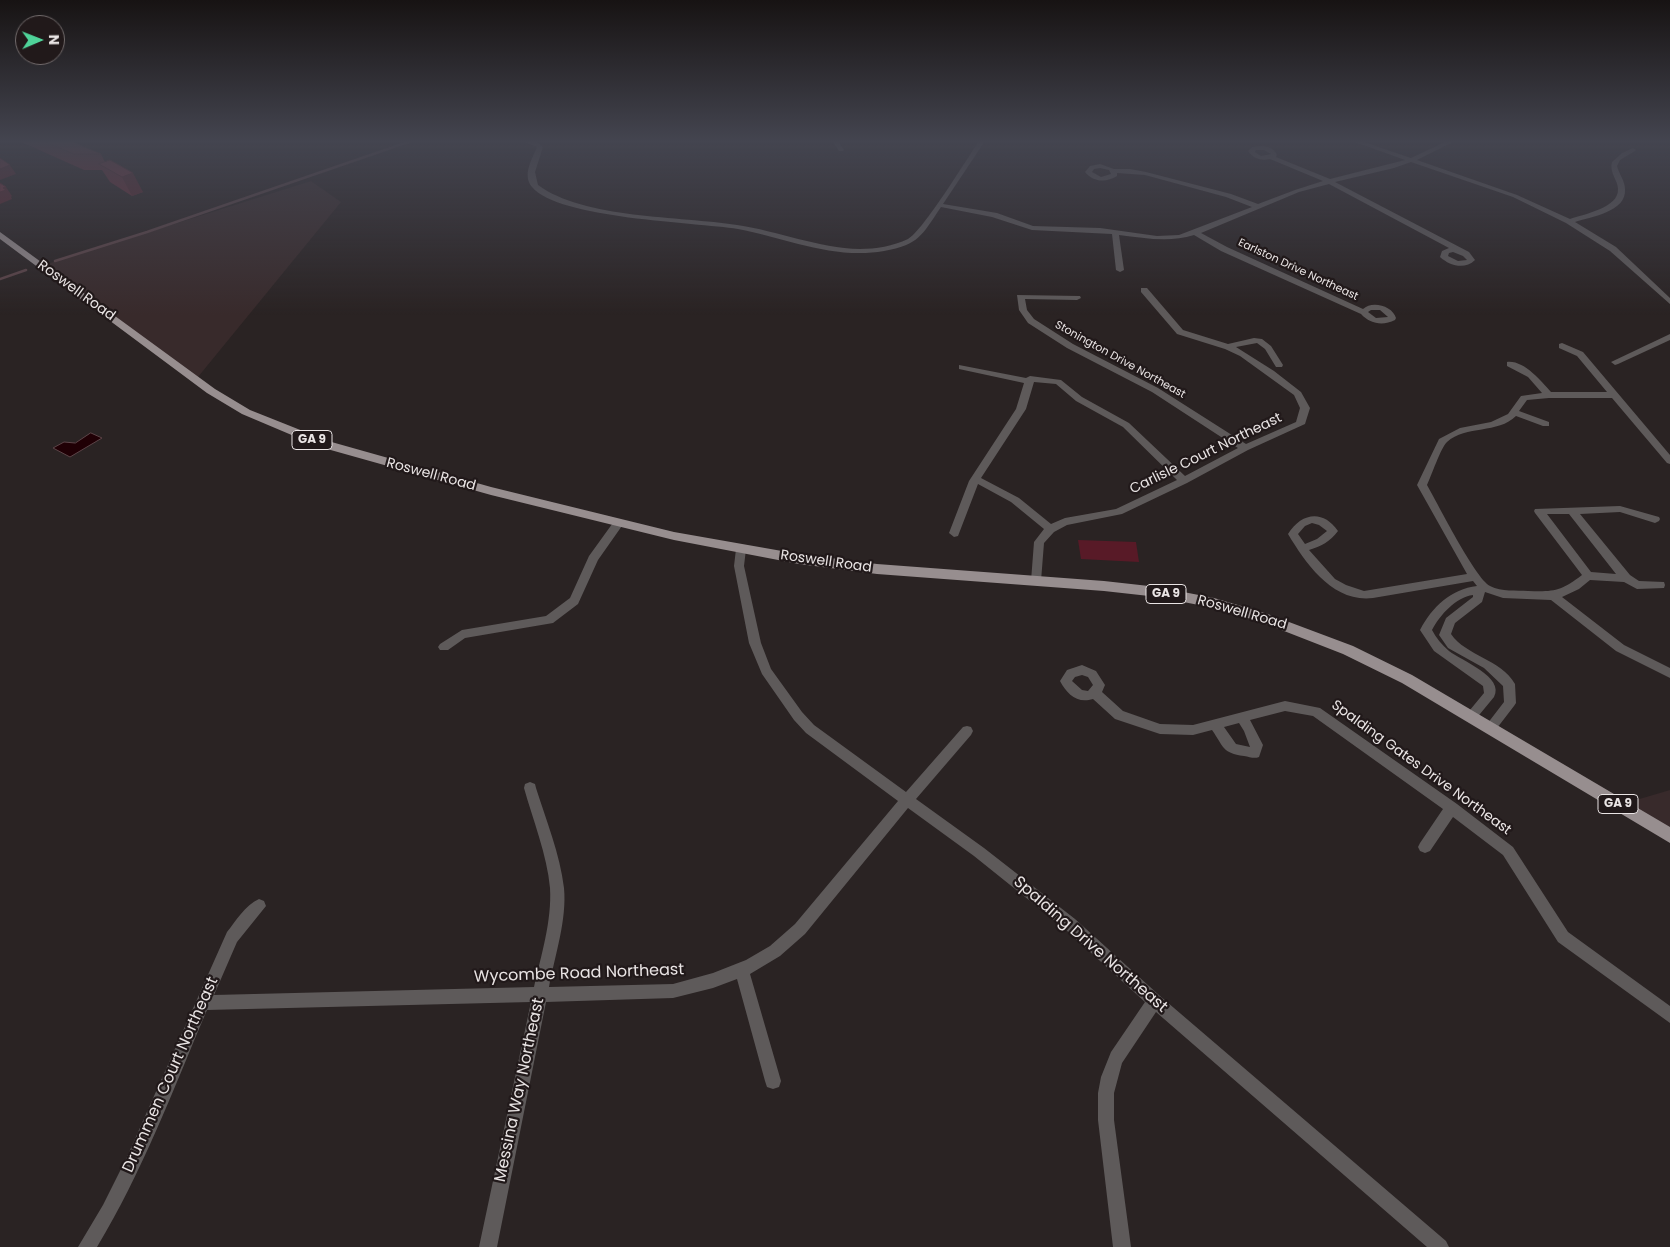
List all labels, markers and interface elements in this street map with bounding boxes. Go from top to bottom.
north arrow [15,15,65,65]
text: N [44,34,64,45]
street label: Earlston Drive Northeast [1236,236,1360,304]
street label: Roswell Road [34,257,118,325]
street label: Stonington Drive Northeast [1052,319,1188,401]
street label: Carlisle Court Northeast [1127,410,1285,498]
road number: GA 9 [292,430,332,450]
street label: Roswell Road [384,455,478,495]
street label: Roswell Road [779,547,873,577]
road number: GA 9 [1146,584,1186,604]
street label: Roswell Road [1195,592,1289,634]
street label: Spalding Gates Drive Northeast [1328,697,1514,839]
road number: GA 9 [1598,794,1638,814]
street label: Spalding Drive Northeast [1009,873,1171,1017]
street label: Wycombe Road Northeast [474,961,684,987]
street label: Drummen Court Northeast [119,974,223,1176]
street label: Messina Way Northeast [491,996,549,1184]

